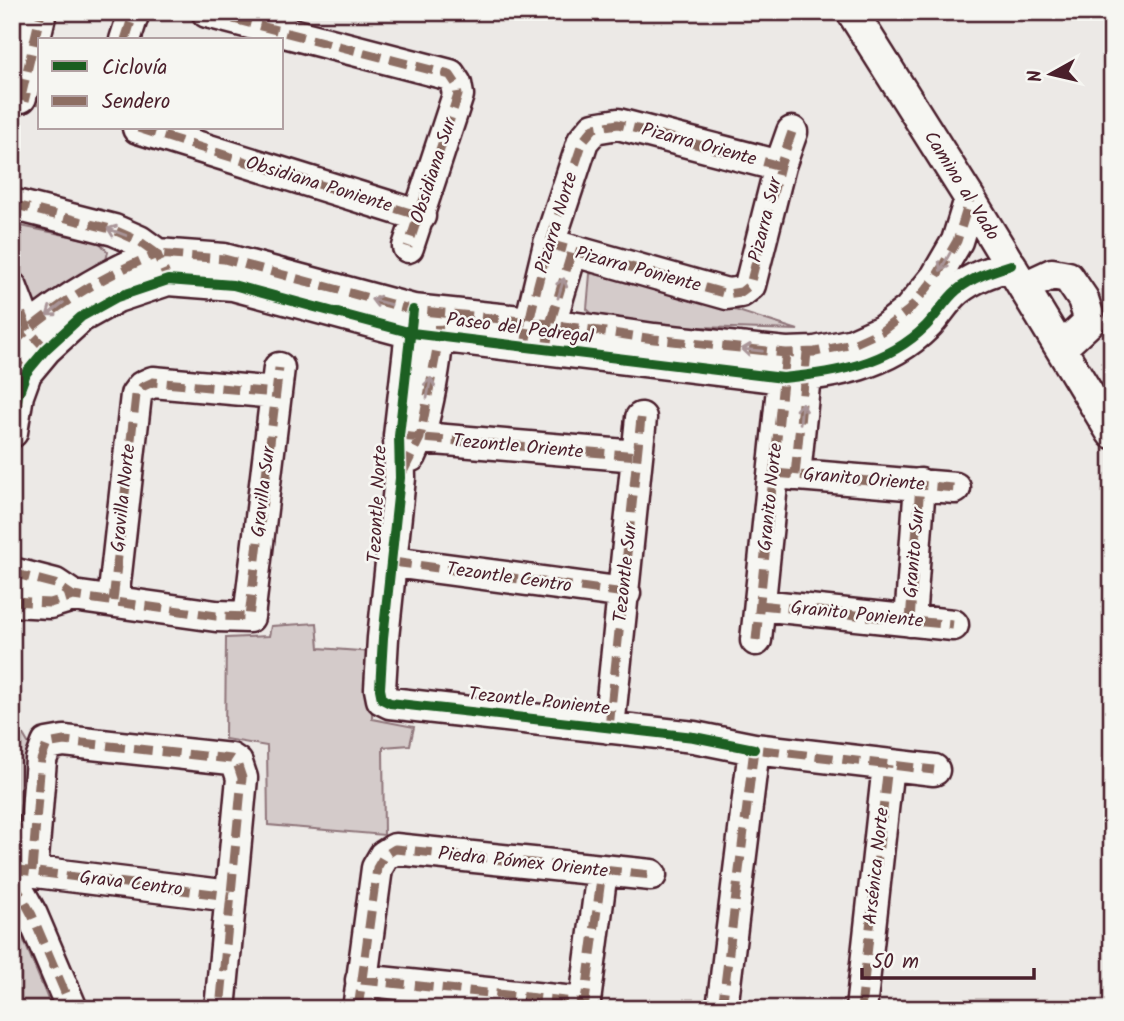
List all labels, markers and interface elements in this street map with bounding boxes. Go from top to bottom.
legend [38,38,284,130]
north arrow [1016,38,1086,108]
text: Ciclovía [102,52,167,85]
text: N [1020,68,1052,84]
text: Sendero [102,86,170,119]
street label: Obsidiana Sur [403,113,466,228]
street label: Pizarra Oriente [638,115,760,175]
street label: Camino al Vado [915,125,1007,247]
street label: Obsidiana Poniente [242,148,396,222]
street label: Pizarra Norte [527,168,587,278]
street label: Pizarra Sur [741,173,791,266]
one-way arrow [106,224,128,237]
street label: Pizarra Poniente [572,239,705,301]
one-way arrow [938,252,952,272]
one-way arrow [555,277,568,299]
one-way arrow [370,295,393,308]
one-way arrow [46,302,65,317]
street label: Paseo del Pedregal [445,305,596,353]
one-way arrow [741,343,764,356]
one-way arrow [423,377,436,400]
one-way arrow [795,403,808,425]
street label: Tezontle Oriente [451,426,585,468]
street label: Granito Norte [750,441,792,553]
street label: Gravilla Norte [103,442,145,554]
street label: Gravilla Sur [244,443,285,539]
street label: Tezontle Norte [360,444,396,564]
street label: Granito Oriente [802,460,927,500]
street label: Granito Sur [896,505,934,599]
street label: Tezontle Sur [606,520,646,624]
street label: Tezontle Centro [444,554,574,602]
street label: Granito Poniente [789,593,925,637]
street label: Tezontle Poniente [467,680,612,724]
street label: Arsénica Norte [856,806,898,926]
street label: Piedra Pómex Oriente [436,839,610,887]
street label: Grava Centro [78,863,184,905]
scale bar [862,937,1033,981]
text: 50 m [872,946,919,979]

